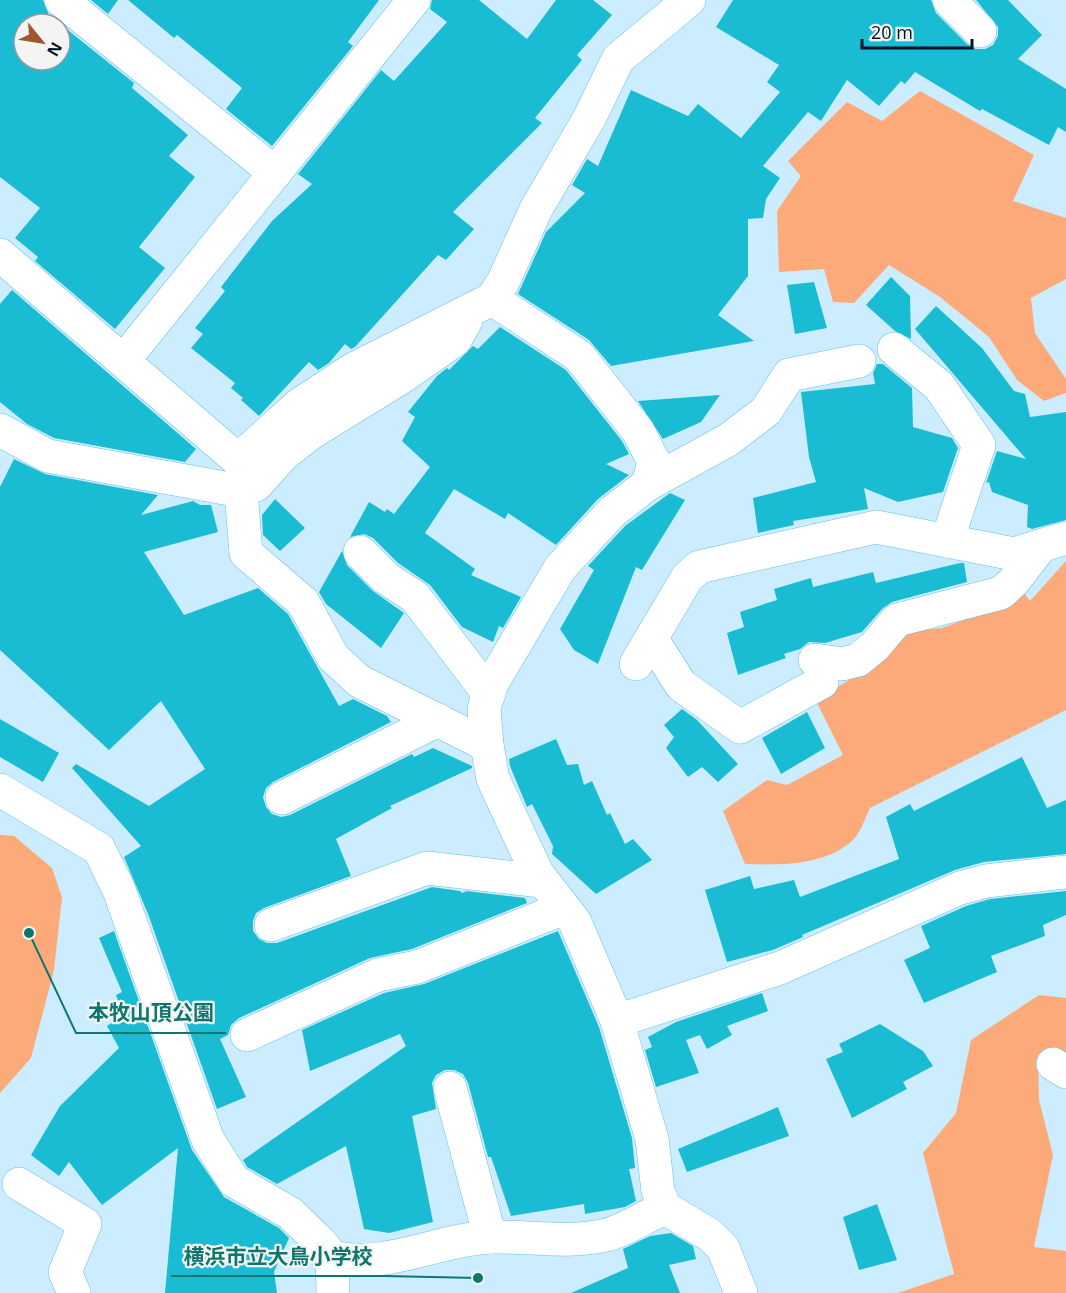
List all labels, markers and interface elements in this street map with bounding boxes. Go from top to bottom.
north arrow [12,12,72,72]
scale bar [862,12,972,50]
text: 20 m [871,20,913,44]
text: N [42,38,68,61]
callout: 本牧山頂公園 [76,994,226,1033]
text: 本牧山頂公園 [88,998,214,1026]
callout: 横浜市立大鳥小学校 [171,1237,384,1276]
text: 横浜市立大鳥小学校 [184,1242,373,1270]

